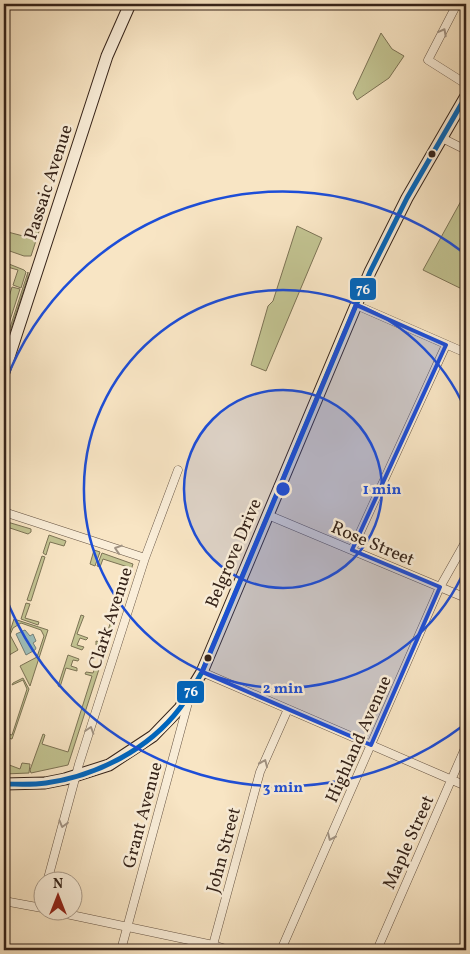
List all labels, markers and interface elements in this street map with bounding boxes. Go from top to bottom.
one-way arrow [436,28,446,37]
street label: Passaic Avenue [19,122,80,243]
unlabelled marker [427,149,437,159]
line badge: 76 [349,277,377,301]
text: 76 [356,281,370,300]
centre of rings [274,480,292,498]
text: 1 min [363,480,401,501]
street label: Belgrove Drive [200,495,269,612]
street label: Rose Street [327,516,418,573]
one-way arrow [115,545,123,555]
street label: Clark Avenue [83,564,140,673]
unlabelled marker [203,653,213,663]
street label: Highland Avenue [320,672,399,807]
text: 2 min [263,679,303,700]
line badge: 76 [176,680,205,704]
text: 76 [184,683,198,702]
one-way arrow [84,727,94,735]
street label: Grant Avenue [117,759,170,871]
one-way arrow [257,759,268,768]
text: 3 min [263,778,303,799]
street label: Maple Street [377,792,441,894]
street label: John Street [201,805,248,896]
one-way arrow [58,819,68,828]
one-way arrow [326,832,337,841]
north arrow [32,872,82,922]
text: N [53,875,63,894]

